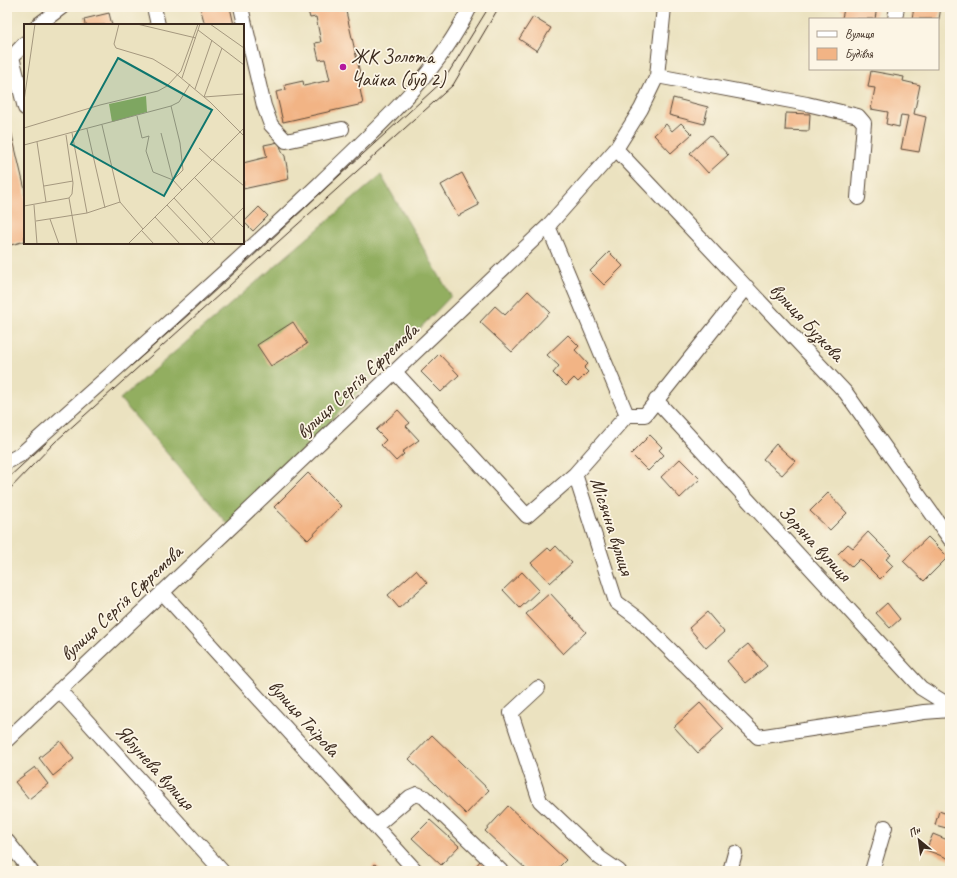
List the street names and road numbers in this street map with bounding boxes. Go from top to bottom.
street label: вулиця Бузкова [764,278,851,368]
street label: вулиця Сергія Єфремова [290,317,425,444]
street label: Місячна вулиця [584,474,640,580]
street label: Зоряна вулиця [773,499,858,588]
street label: вулиця Сергія Єфремова [54,539,189,666]
street label: вулиця Таїрова [263,674,347,763]
street label: Яблунева вулиця [110,719,201,817]

